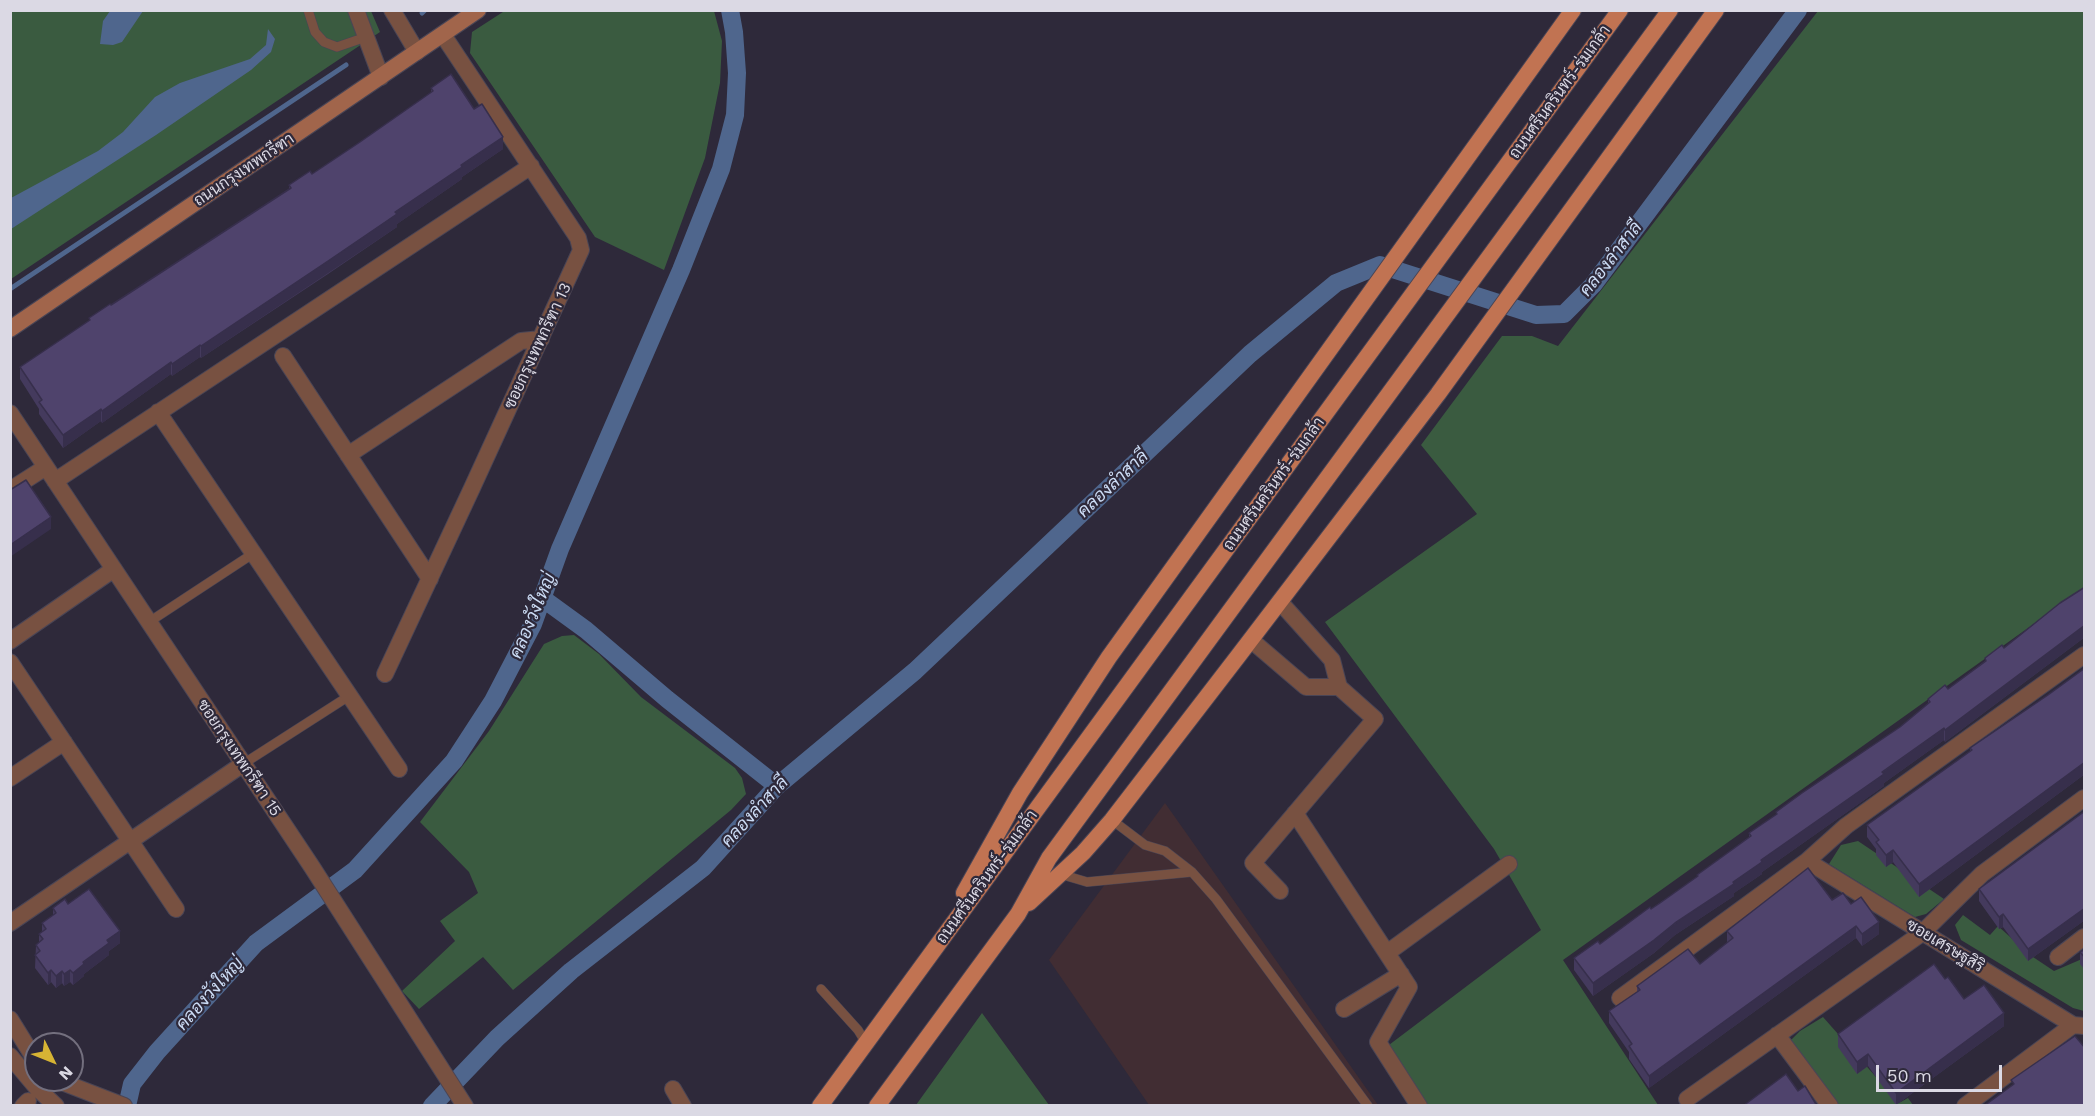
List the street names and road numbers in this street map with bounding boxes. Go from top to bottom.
street label: ถนนศรีนครินทร์-ร่มเกล้า [1505,22,1615,162]
street label: ถนนกรุงเทพกรีฑา [190,129,298,211]
street label: ซอยกรุงเทพกรีฑา 13 [500,280,576,412]
street label: ถนนศรีนครินทร์-ร่มเกล้า [1219,414,1329,554]
street label: ซอยกรุงเทพกรีฑา 15 [193,696,285,820]
street label: ถนนศรีนครินทร์-ร่มเกล้า [932,807,1042,947]
street label: ซอยเศรษฐสิริ [1903,915,1987,977]

